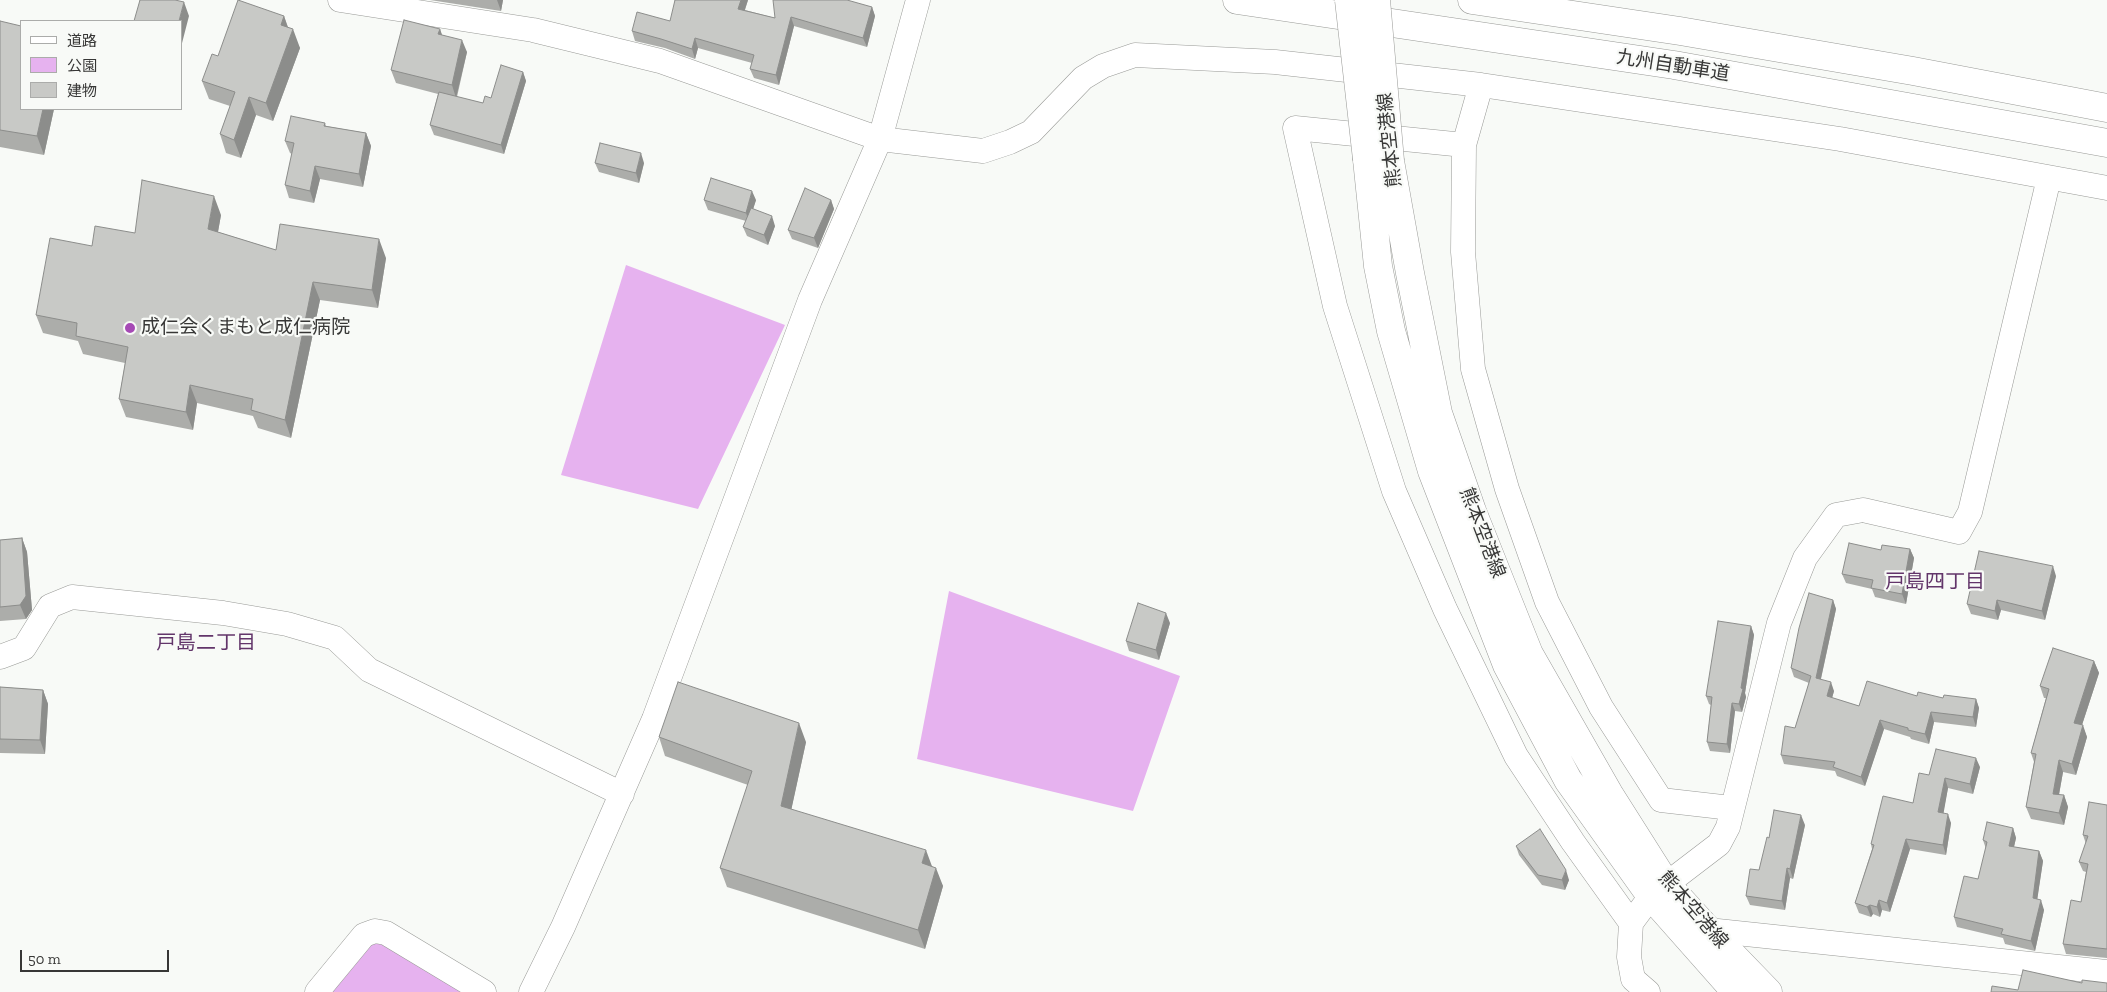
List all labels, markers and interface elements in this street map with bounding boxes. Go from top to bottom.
legend [20,20,182,110]
text: 道路 [67,32,97,50]
street label: 九州自動車道 [1615,46,1731,86]
text: 公園 [67,57,97,75]
text: 建物 [67,82,97,100]
street label: 熊本空港線 [1374,92,1406,188]
place label: 成仁会くまもと成仁病院 [141,317,350,339]
marker: 成仁会くまもと成仁病院 [123,321,137,335]
street label: 熊本空港線 [1454,485,1510,581]
district label: 戸島四丁目 [1885,570,1985,594]
district label: 戸島二丁目 [156,631,256,655]
street label: 熊本空港線 [1653,867,1733,953]
scale bar [22,940,171,972]
text: 50 m [28,950,61,968]

